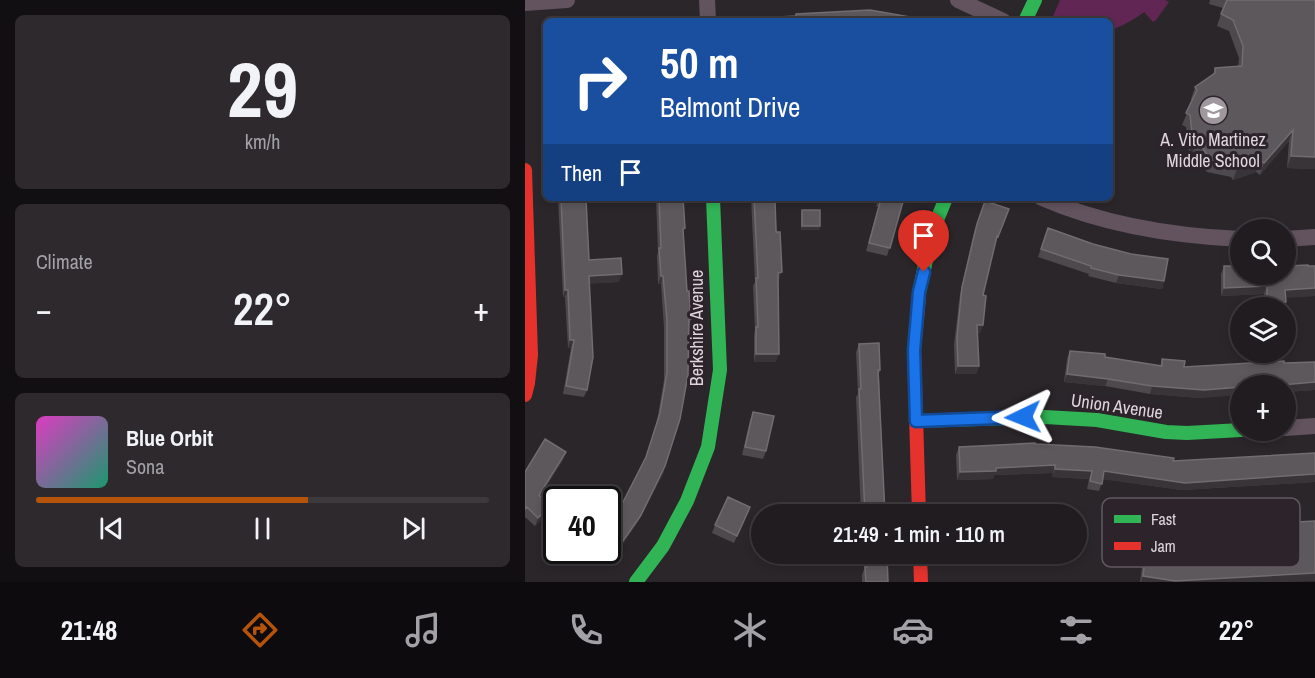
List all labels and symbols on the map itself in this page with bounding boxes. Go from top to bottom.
school or university icon: A. Vito Martinez Middle School [1197,94,1229,126]
place label: A. Vito Martinez Middle School [1159,127,1266,173]
pin [898,210,949,272]
street label: Berkshire Avenue [684,270,709,386]
position arrow [991,385,1055,449]
street label: Union Avenue [1069,387,1165,425]
speed limit sign: 40 [543,486,621,564]
legend [1102,498,1300,567]
text: Fast [1151,508,1176,530]
text: Jam [1151,535,1176,557]

